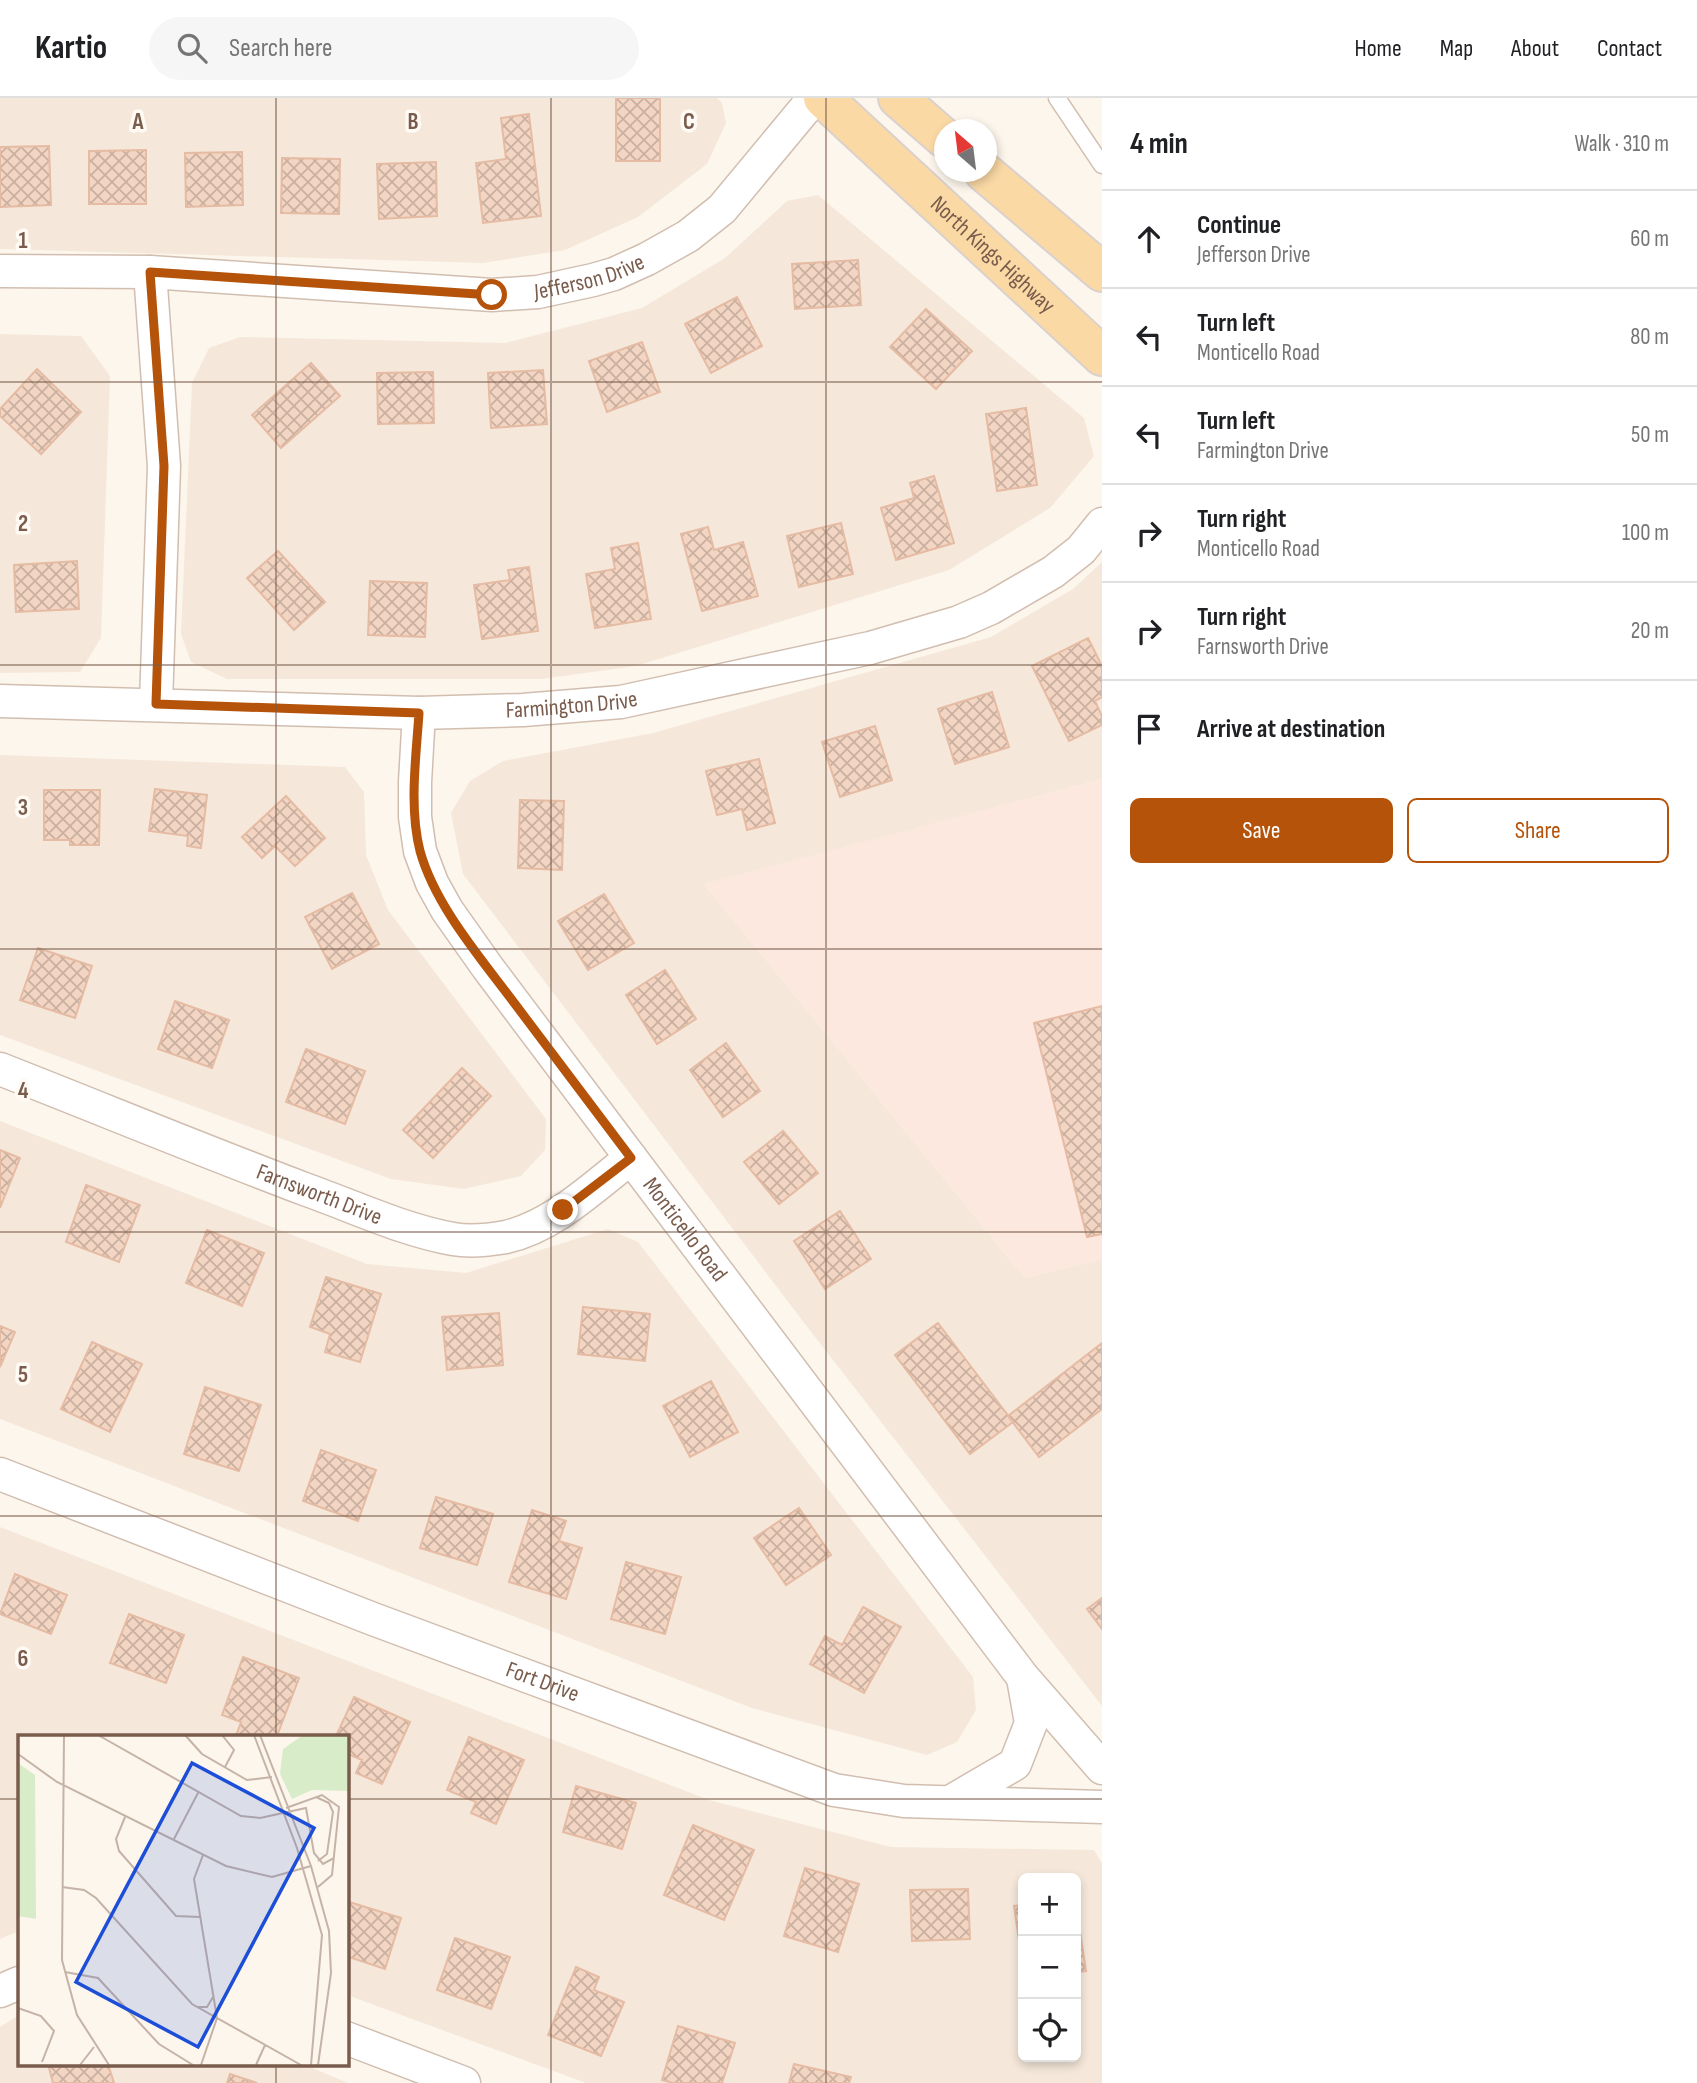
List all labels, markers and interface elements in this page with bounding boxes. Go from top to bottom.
search box [149,17,639,80]
text: Kartio [35,28,107,68]
icon: search [173,29,211,67]
text: Search here [229,33,332,64]
text: Home [1354,34,1402,63]
text: Map [1440,34,1473,63]
text: About [1511,34,1559,63]
text: Contact [1597,34,1662,63]
text: A [132,108,145,136]
text: B [408,108,419,136]
text: C [683,108,695,136]
north arrow [934,119,997,182]
text: 4 min [1130,126,1188,162]
text: Walk · 310 m [1574,130,1669,158]
street label: North Kings Highway [924,190,1061,319]
text: Continue [1197,210,1281,241]
icon: ahead [1130,220,1168,258]
text: 60 m [1630,225,1669,253]
text: 1 [18,227,28,255]
text: Jefferson Drive [1197,241,1311,269]
street label: Jefferson Drive [532,248,649,306]
route start [476,279,507,310]
text: Turn left [1197,308,1275,339]
icon: left [1130,318,1168,356]
text: 80 m [1630,323,1669,351]
text: Monticello Road [1197,339,1320,367]
text: Turn left [1197,406,1275,437]
icon: left [1130,416,1168,454]
text: 50 m [1631,421,1669,449]
text: Farmington Drive [1197,437,1329,465]
text: Turn right [1197,504,1286,535]
text: 2 [18,510,28,538]
icon: right [1130,514,1168,552]
text: 100 m [1622,519,1669,547]
text: Monticello Road [1197,535,1320,563]
text: Turn right [1197,602,1286,633]
icon: right [1130,612,1168,650]
text: 20 m [1631,617,1669,645]
text: Farnsworth Drive [1197,633,1329,661]
street label: Farmington Drive [505,685,640,724]
icon: arrive [1130,710,1168,748]
text: Arrive at destination [1197,714,1385,745]
text: 3 [18,794,28,822]
button: Save [1130,798,1393,863]
button: Share [1407,798,1669,863]
text: 4 [18,1077,29,1105]
street label: Farnsworth Drive [253,1158,386,1231]
street label: Monticello Road [637,1172,733,1287]
route end [547,1194,578,1225]
text: 5 [18,1361,28,1389]
text: 6 [18,1645,28,1673]
street label: Fort Drive [502,1656,583,1708]
inset map [18,1735,348,2066]
map controls [1018,1873,1081,2062]
button: + [1018,1873,1081,1936]
button: − [1018,1936,1081,1999]
button: locate [1018,1999,1081,2062]

